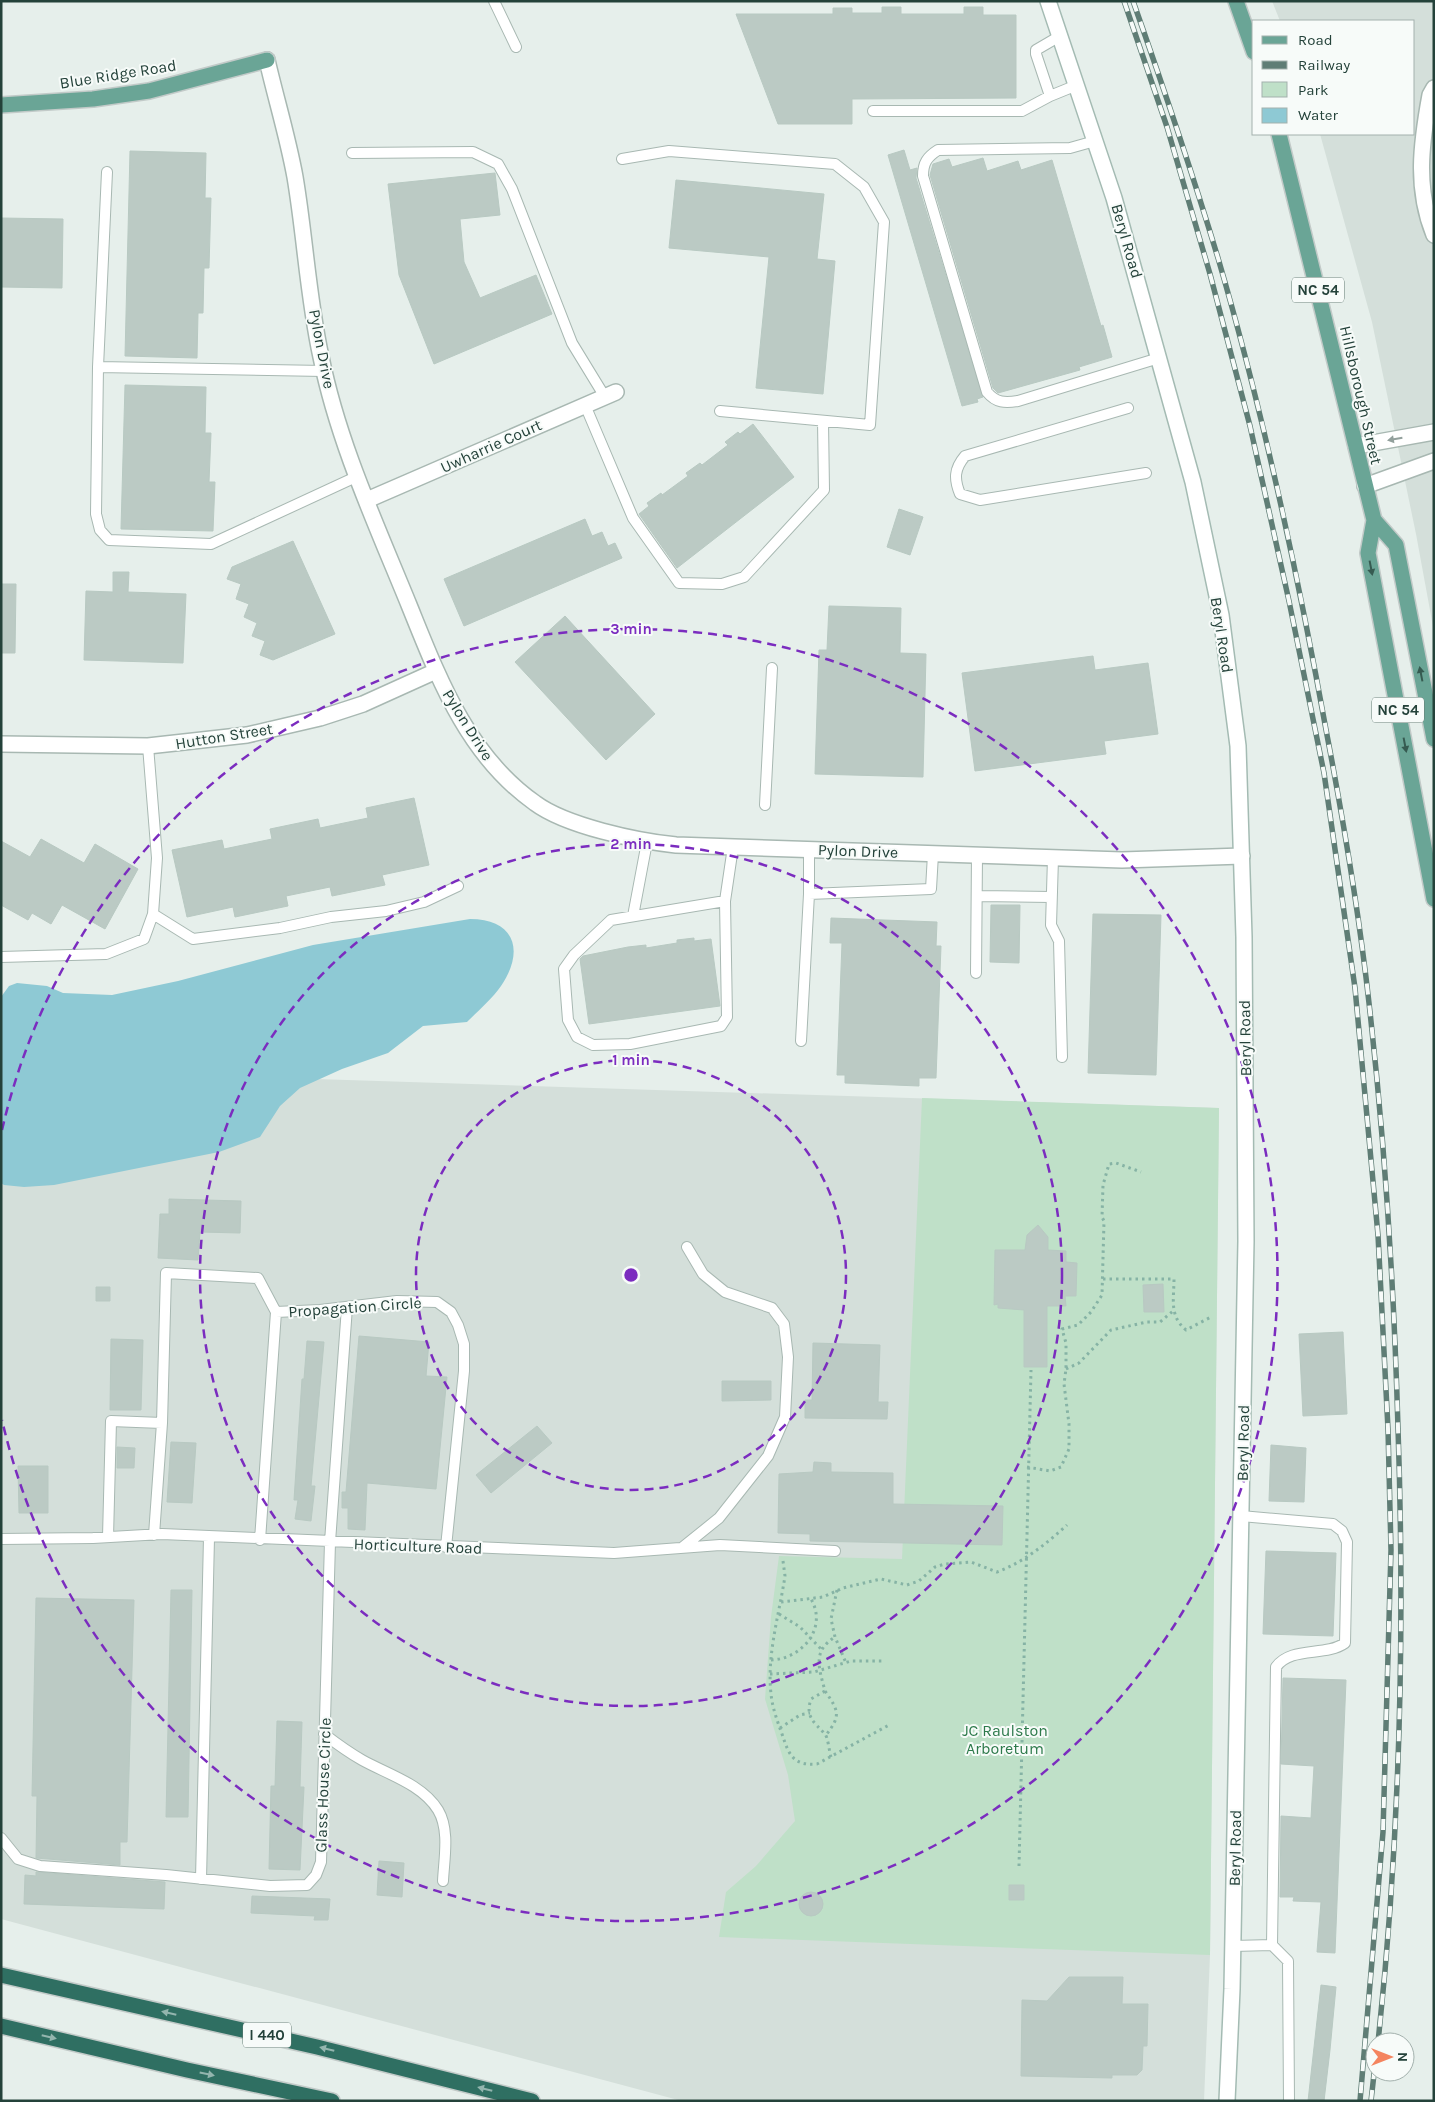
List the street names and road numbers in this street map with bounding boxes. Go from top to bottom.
street label: Blue Ridge Road [58,55,178,93]
street label: Beryl Road [1107,202,1147,280]
road number: NC 54 [1292,278,1344,302]
street label: Pylon Drive [305,308,339,390]
street label: Hillsborough Street [1336,324,1386,466]
street label: Uwharrie Court [437,415,545,477]
street label: Beryl Road [1207,596,1237,674]
street label: Pylon Drive [439,686,497,764]
road number: NC 54 [1372,698,1424,722]
street label: Hutton Street [174,719,274,753]
street label: Pylon Drive [818,840,898,862]
street label: Beryl Road [1235,1000,1255,1076]
street label: Propagation Circle [288,1293,422,1321]
street label: Beryl Road [1233,1405,1253,1481]
street label: Horticulture Road [353,1534,483,1558]
street label: Glass House Circle [311,1717,335,1853]
street label: Beryl Road [1225,1810,1245,1886]
road number: I 440 [243,2022,291,2048]

